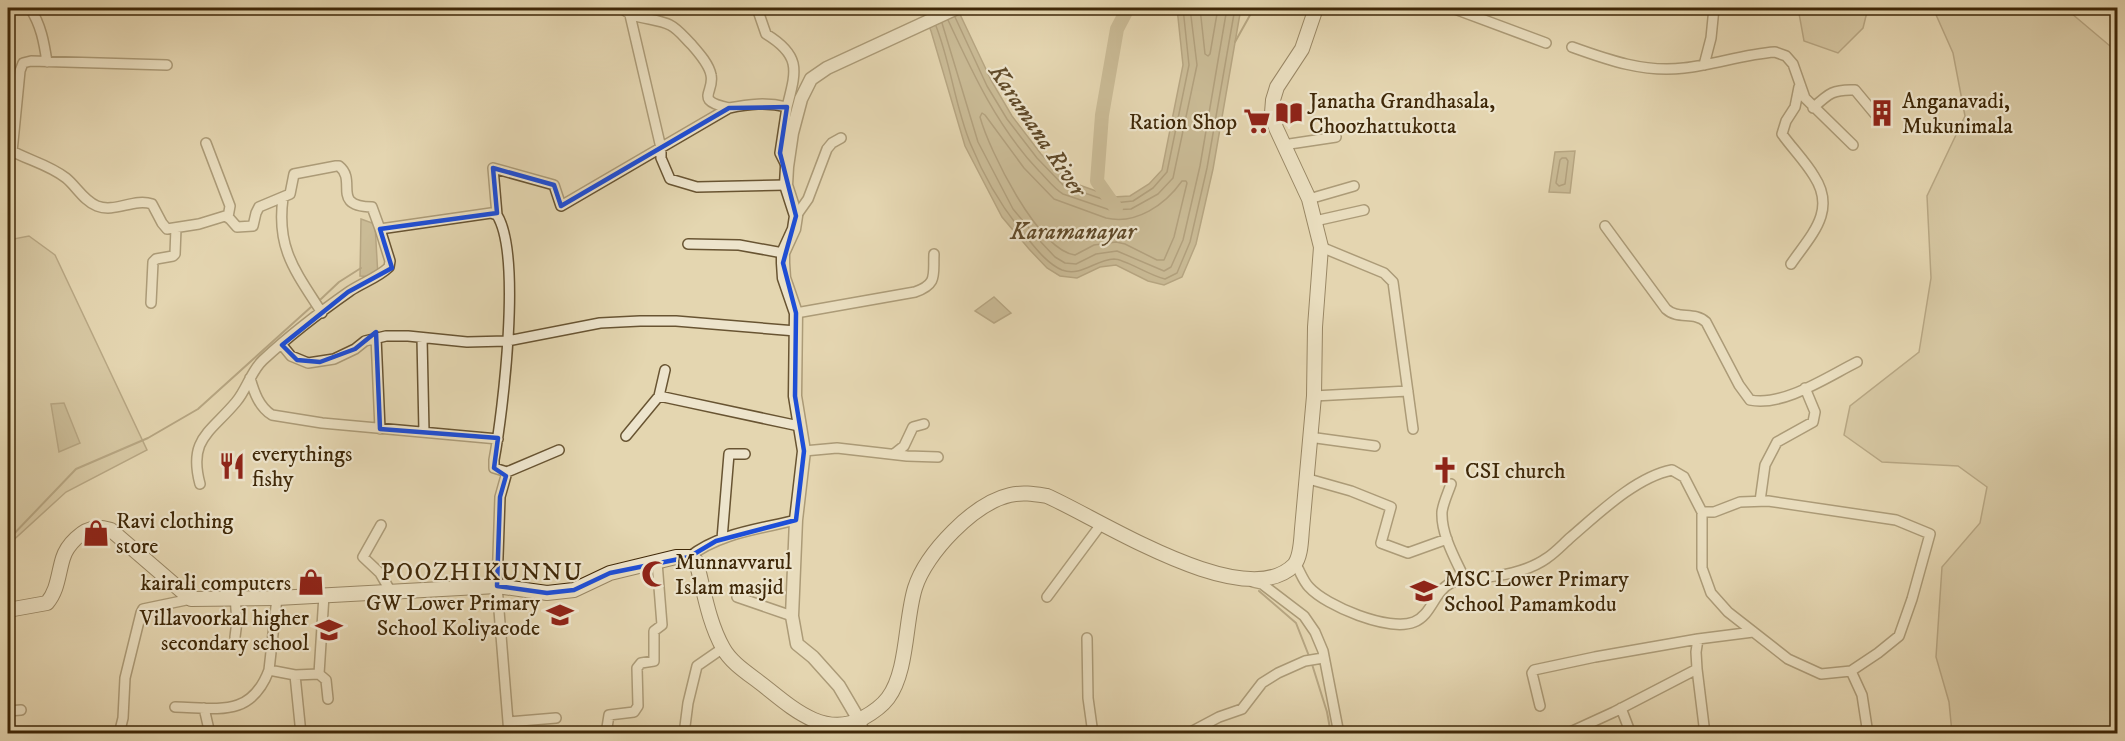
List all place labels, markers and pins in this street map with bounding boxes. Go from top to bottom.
place label: Janatha Grandhasala, Choozhattukotta [1307,88,1495,140]
place label: Anganavadi, Mukunimala [1902,88,2013,140]
library icon: Janatha Grandhasala, Choozhattukotta [1274,98,1304,128]
building icon: Anganavadi, Mukunimala [1867,98,1897,128]
supermarket icon: Ration Shop [1242,106,1272,136]
place label: Ration Shop [1129,109,1237,136]
place label: everythings fishy [252,441,352,493]
restaurant icon: everythings fishy [217,451,247,481]
church icon: CSI church [1430,455,1460,485]
place label: CSI church [1465,458,1566,485]
place label: Ravi clothing store [116,508,233,560]
shop icon: Ravi clothing store [81,518,111,548]
place label: Munnavvarul Islam masjid [675,549,792,601]
mosque icon: Munnavvarul Islam masjid [640,559,670,589]
place label: MSC Lower Primary School Pamamkodu [1444,566,1629,618]
shop icon: kairali computers [296,567,326,597]
place label: kairali computers [140,570,291,597]
school or university icon: MSC Lower Primary School Pamamkodu [1409,576,1439,606]
place label: GW Lower Primary School Koliyacode [366,590,541,642]
school or university icon: GW Lower Primary School Koliyacode [545,600,575,630]
place label: Villavoorkal higher secondary school [139,605,310,657]
school or university icon: Villavoorkal higher secondary school [314,615,344,645]

